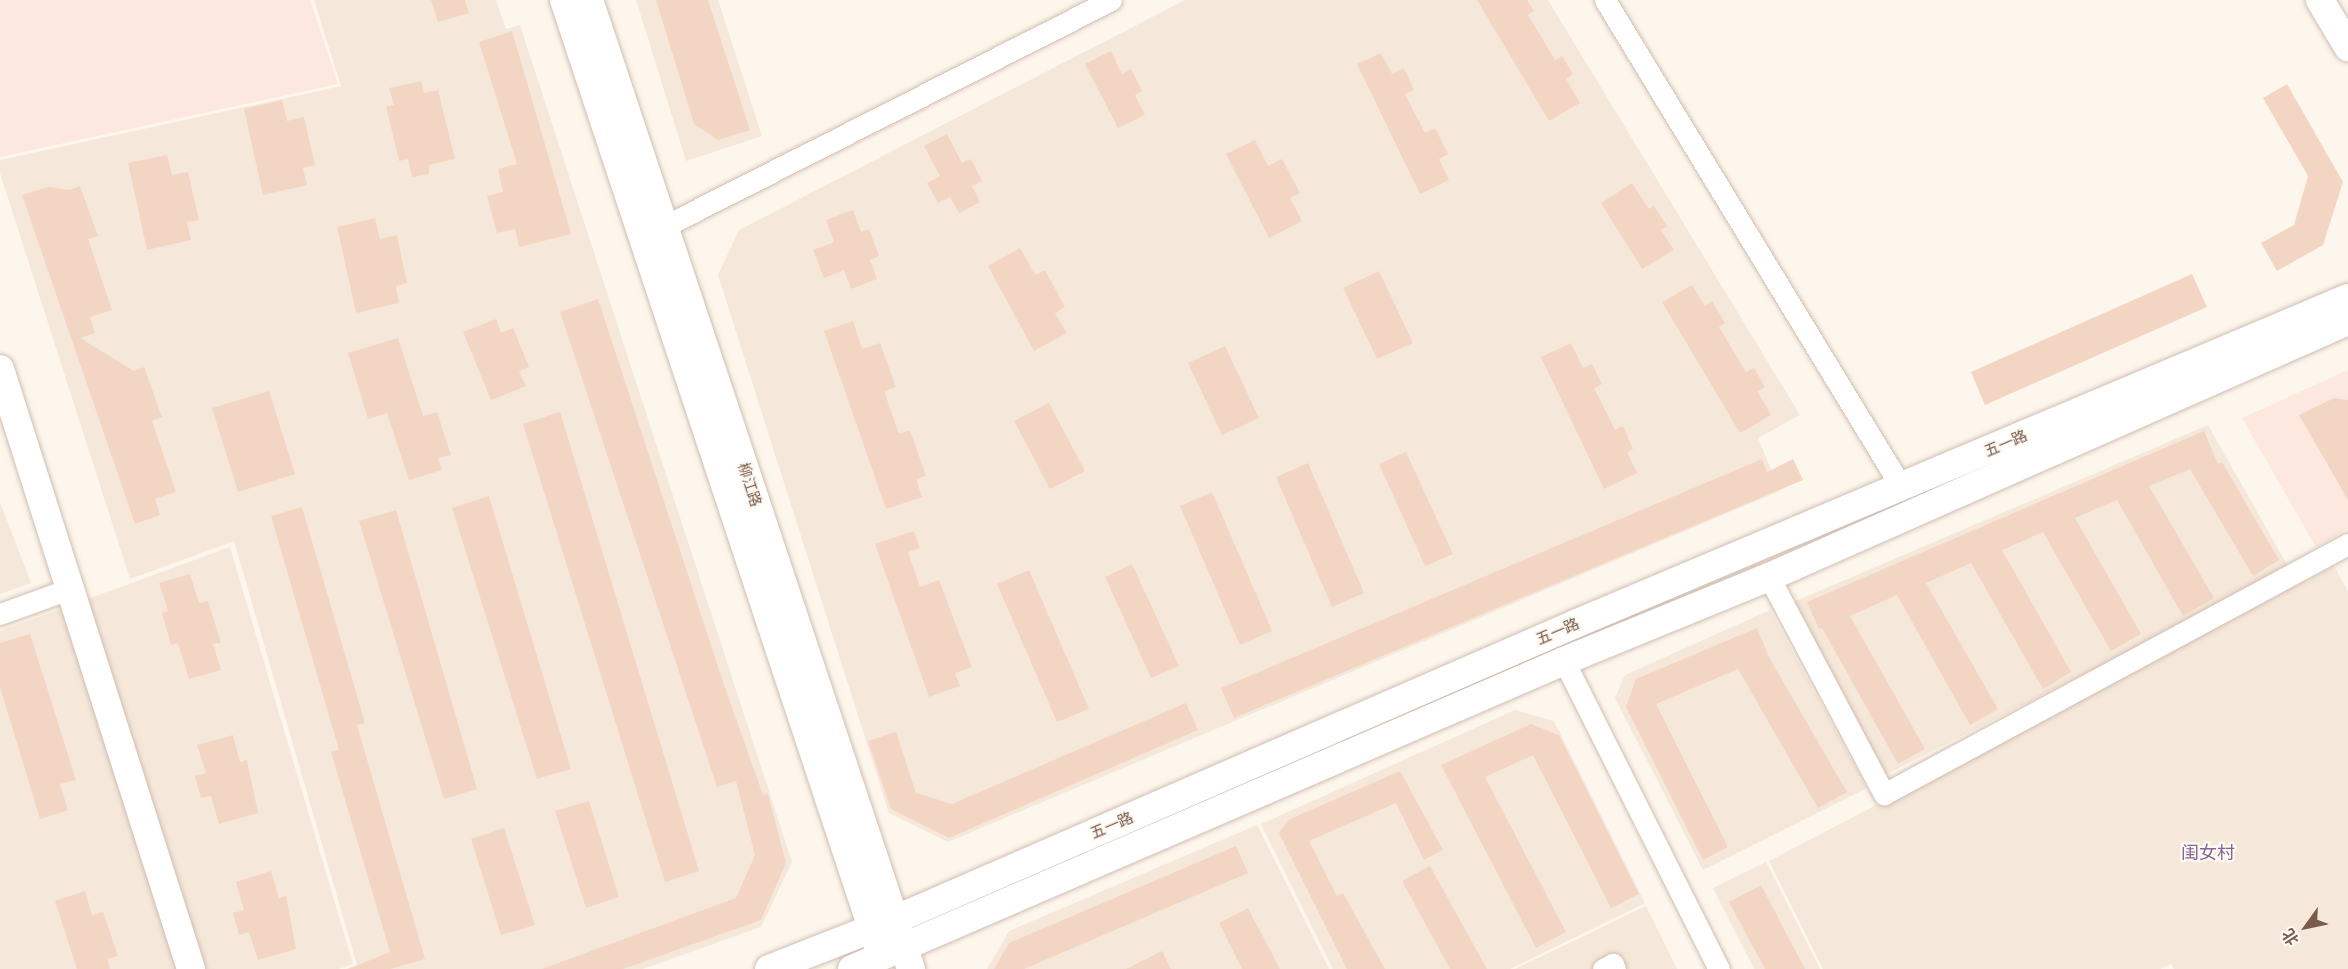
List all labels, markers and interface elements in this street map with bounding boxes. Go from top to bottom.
street label: 五一路 [1982,427,2030,461]
street label: 柳江路 [733,461,765,509]
street label: 五一路 [1534,615,1582,649]
street label: 五一路 [1088,809,1136,843]
district label: 闺女村 [2181,842,2235,864]
north arrow [2276,897,2336,957]
text: 北 [2278,925,2303,949]

